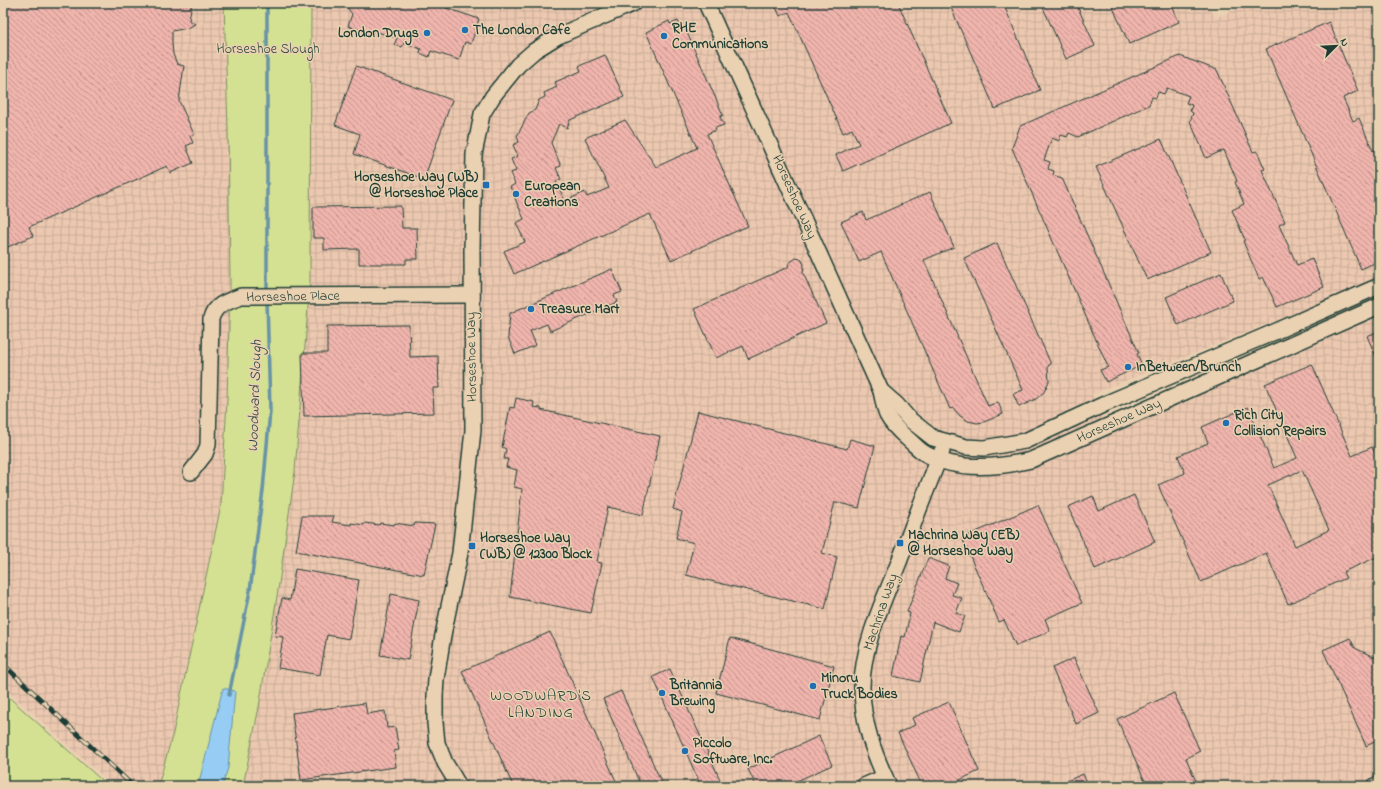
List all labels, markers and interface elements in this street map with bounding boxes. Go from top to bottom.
place label: RHE Communications [671,18,768,55]
place label: The London Cafe [473,20,571,41]
place label: London Drugs [338,23,419,46]
marker: The London Cafe [460,25,470,35]
north arrow [1316,26,1356,66]
marker: London Drugs [422,28,432,38]
marker: RHE Communications [659,31,669,41]
text: N [1335,36,1353,49]
park label: Horseshoe Slough [217,39,319,61]
street label: Horseshoe Way [765,152,822,243]
place label: Horseshoe Way (WB) @ Horseshoe Place [354,167,479,204]
place label: European Creations [524,176,581,213]
marker: Horseshoe Way (WB) @ Horseshoe Place [481,180,491,190]
marker: European Creations [511,189,521,199]
street label: Horseshoe Place [246,286,341,308]
place label: Treasure Mart [539,299,620,320]
marker: Treasure Mart [526,304,536,314]
street label: Horseshoe Way [461,312,484,402]
water label: Woodward Slough [242,339,269,452]
place label: InBetween/Brunch [1136,357,1241,378]
marker: InBetween/Brunch [1123,362,1133,372]
street label: Horseshoe Way [1074,393,1165,450]
place label: Rich City Collision Repairs [1233,405,1326,442]
marker: Rich City Collision Repairs [1221,418,1231,428]
place label: Machrina Way (EB) @ Horseshoe Way [907,525,1020,564]
place label: Horseshoe Way (WB) @ 12300 Block [479,528,593,565]
marker: Machrina Way (EB) @ Horseshoe Way [895,538,905,548]
marker: Horseshoe Way (WB) @ 12300 Block [467,541,477,551]
street label: Machrina Way [858,571,905,654]
place label: Minoru Truck Bodies [821,668,898,705]
place label: Britannia Brewing [669,675,723,714]
marker: Minoru Truck Bodies [808,681,818,691]
district label: WOODWARD'S LANDING [490,685,592,724]
marker: Britannia Brewing [657,688,667,698]
place label: Piccolo Software, Inc. [693,733,773,770]
marker: Piccolo Software, Inc. [680,746,690,756]

